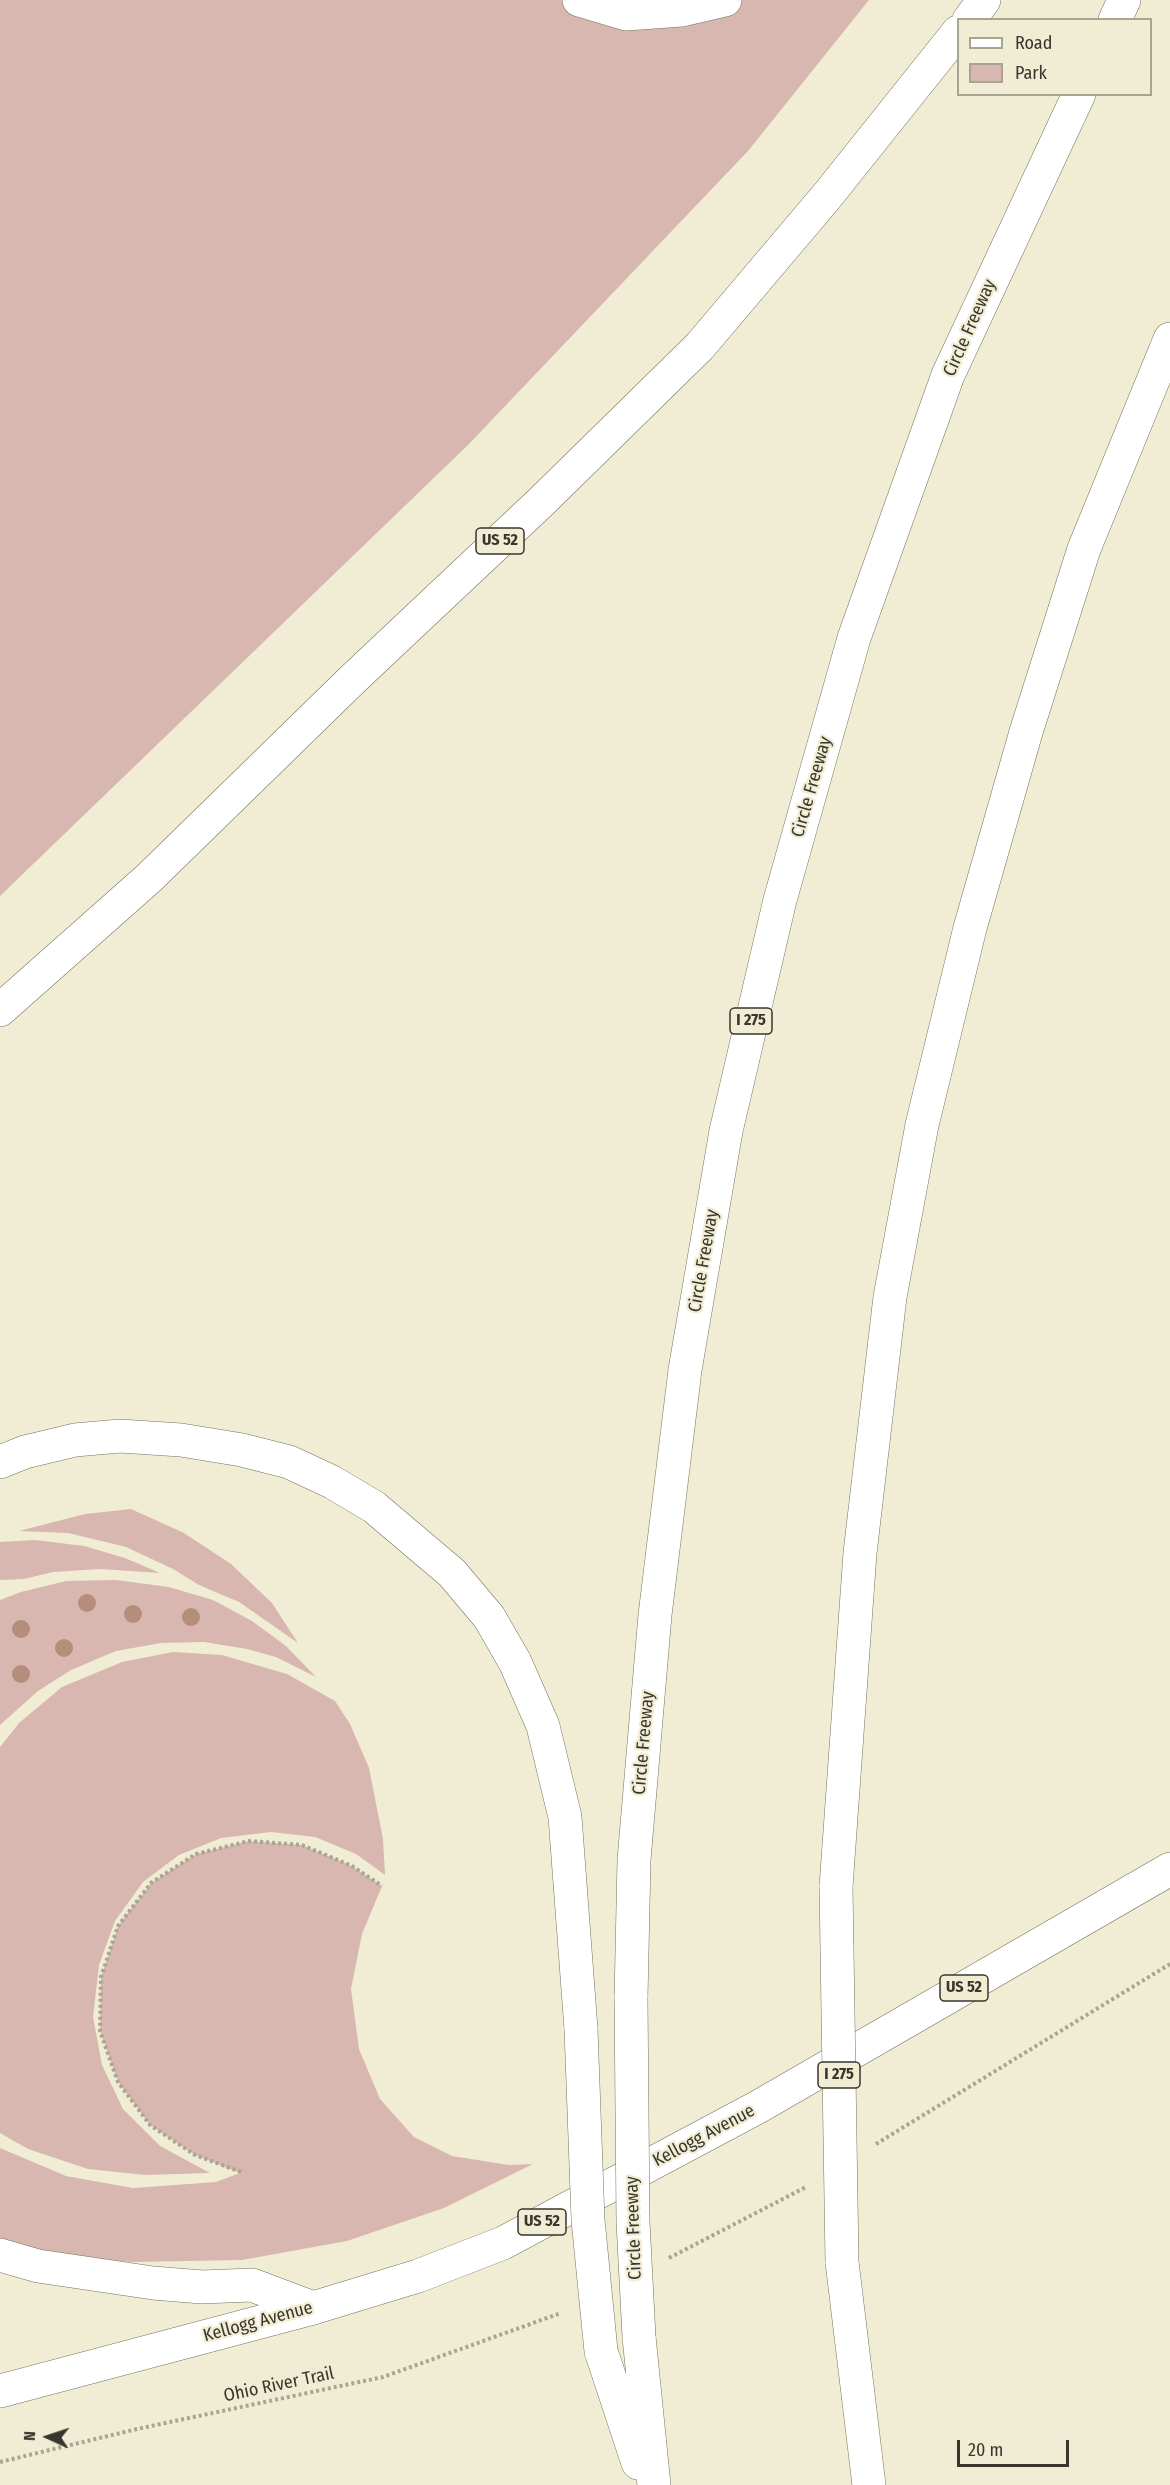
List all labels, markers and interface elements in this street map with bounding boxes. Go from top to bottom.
legend [957,18,1152,96]
text: Road [1015,32,1052,54]
text: Park [1015,62,1047,84]
street label: Circle Freeway [939,276,1001,380]
road number: US 52 [476,528,524,554]
street label: Circle Freeway [787,734,837,840]
road number: I 275 [730,1008,772,1034]
street label: Circle Freeway [684,1208,724,1314]
street label: Circle Freeway [629,1690,659,1796]
road number: US 52 [940,1975,988,2001]
road number: I 275 [818,2062,860,2088]
street label: Kellogg Avenue [649,2100,759,2172]
street label: Circle Freeway [621,2176,647,2280]
road number: US 52 [518,2209,566,2235]
street label: Kellogg Avenue [201,2297,315,2347]
street label: Ohio River Trail [222,2363,336,2407]
north arrow [18,2407,78,2467]
scale bar [960,2428,1072,2466]
text: N [20,2431,39,2441]
text: 20 m [968,2439,1003,2461]

